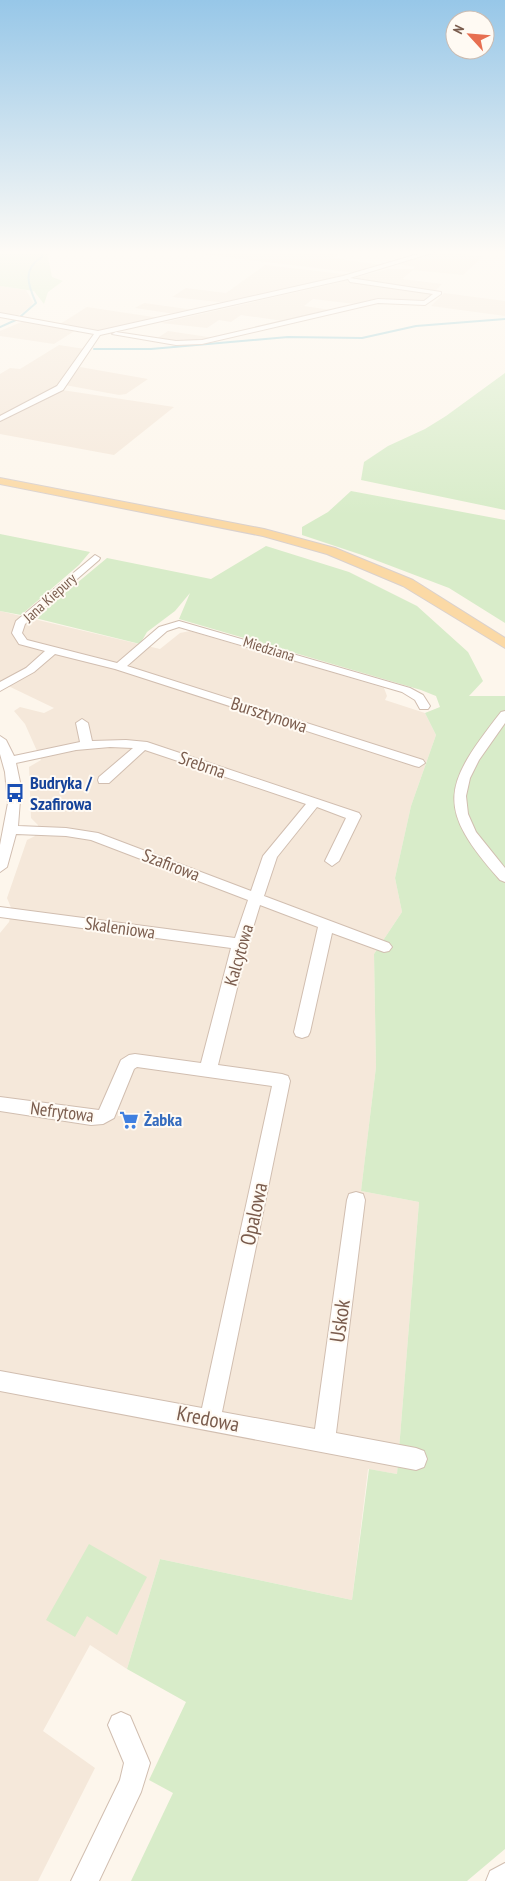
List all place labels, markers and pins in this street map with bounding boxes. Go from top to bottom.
place label: Budryka / Szafirowa [30,771,93,815]
bus stop icon: Budryka / Szafirowa [4,782,26,804]
place label: Żabka [144,1108,182,1131]
supermarket icon: Żabka [118,1109,140,1131]

